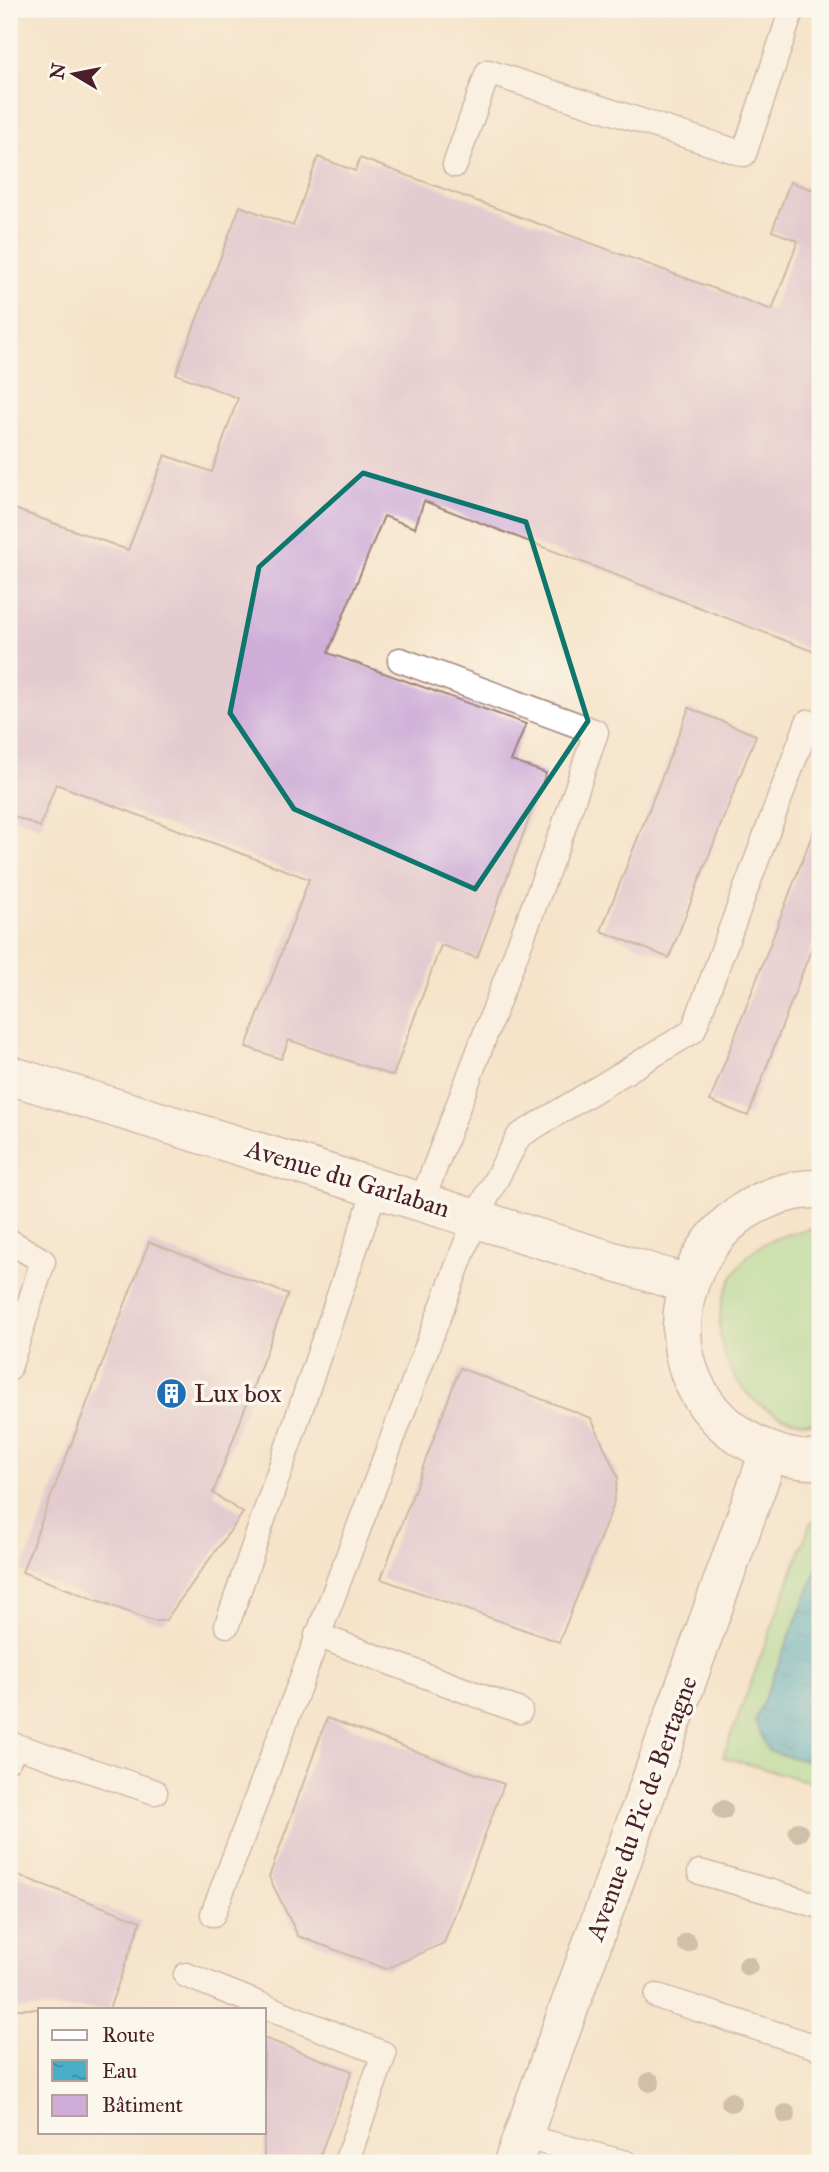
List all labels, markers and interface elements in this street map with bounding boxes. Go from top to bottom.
north arrow [38,38,108,108]
text: N [45,61,70,81]
street label: Avenue du Garlaban [241,1131,454,1224]
building icon: Lux box [154,1376,188,1410]
place label: Lux box [194,1377,282,1409]
street label: Avenue du Pic de Bertagne [578,1671,704,1946]
legend [38,2008,266,2134]
text: Route [102,2022,155,2048]
text: Eau [102,2058,137,2084]
text: Bâtiment [102,2092,184,2118]

